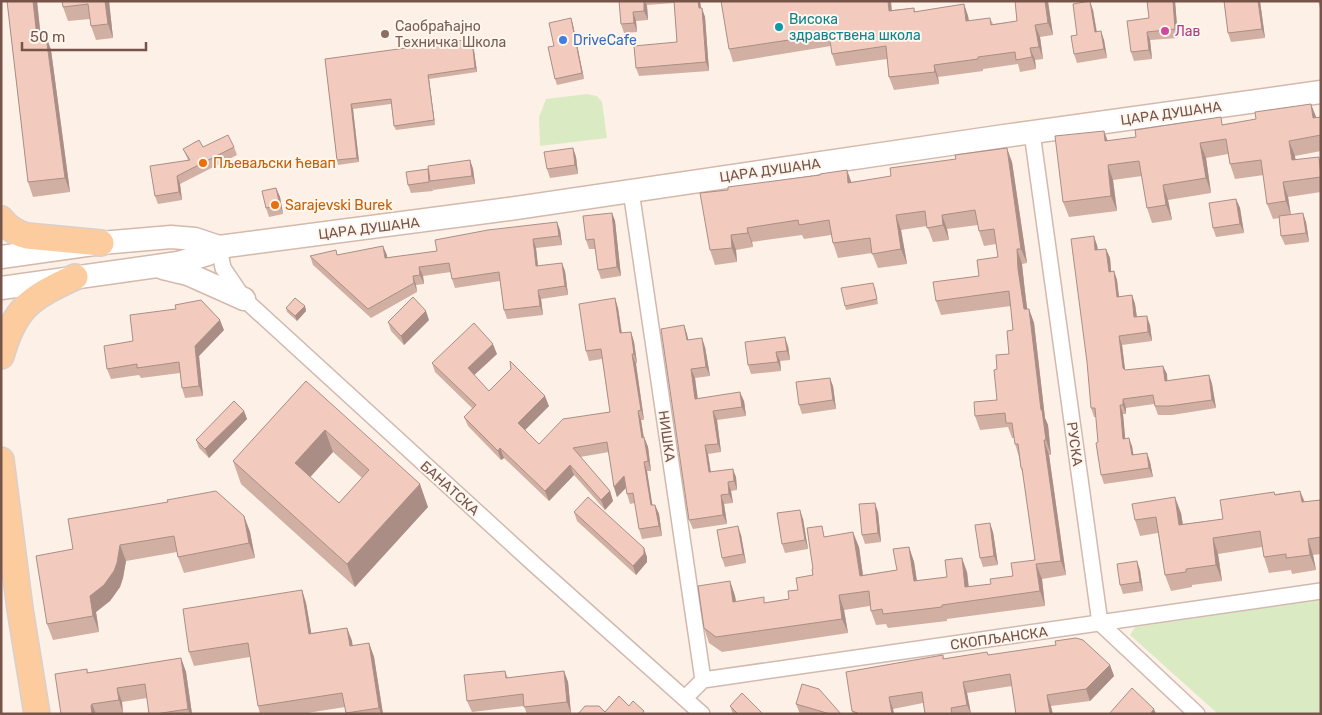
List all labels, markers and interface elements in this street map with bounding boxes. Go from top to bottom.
place label: Висока здравствена школа [789,11,921,44]
place label: Саобраћајно Техничка Школа [395,18,506,51]
scale bar [22,20,146,52]
marker: Висока здравствена школа [773,21,785,33]
place label: Лав [1175,23,1201,40]
marker: Лав [1159,25,1171,37]
text: 50 m [30,28,65,46]
marker: Саобраћајно Техничка Школа [379,28,391,40]
place label: DriveCafe [573,32,637,49]
marker: DriveCafe [557,34,569,46]
street label: ЦАРА ДУШАНА [1119,98,1223,129]
place label: Пљеваљски ћевап [213,155,336,172]
street label: ЦАРА ДУШАНА [718,155,822,186]
marker: Пљеваљски ћевап [197,157,209,169]
place label: Sarajevski Burek [285,197,393,214]
marker: Sarajevski Burek [269,199,281,211]
street label: ЦАРА ДУШАНА [318,214,421,243]
street label: НИШКА [654,409,679,464]
street label: РУСКА [1063,421,1086,468]
street label: БАНАТСКА [417,457,483,520]
street label: СКОПЉАНСКА [949,623,1049,654]

